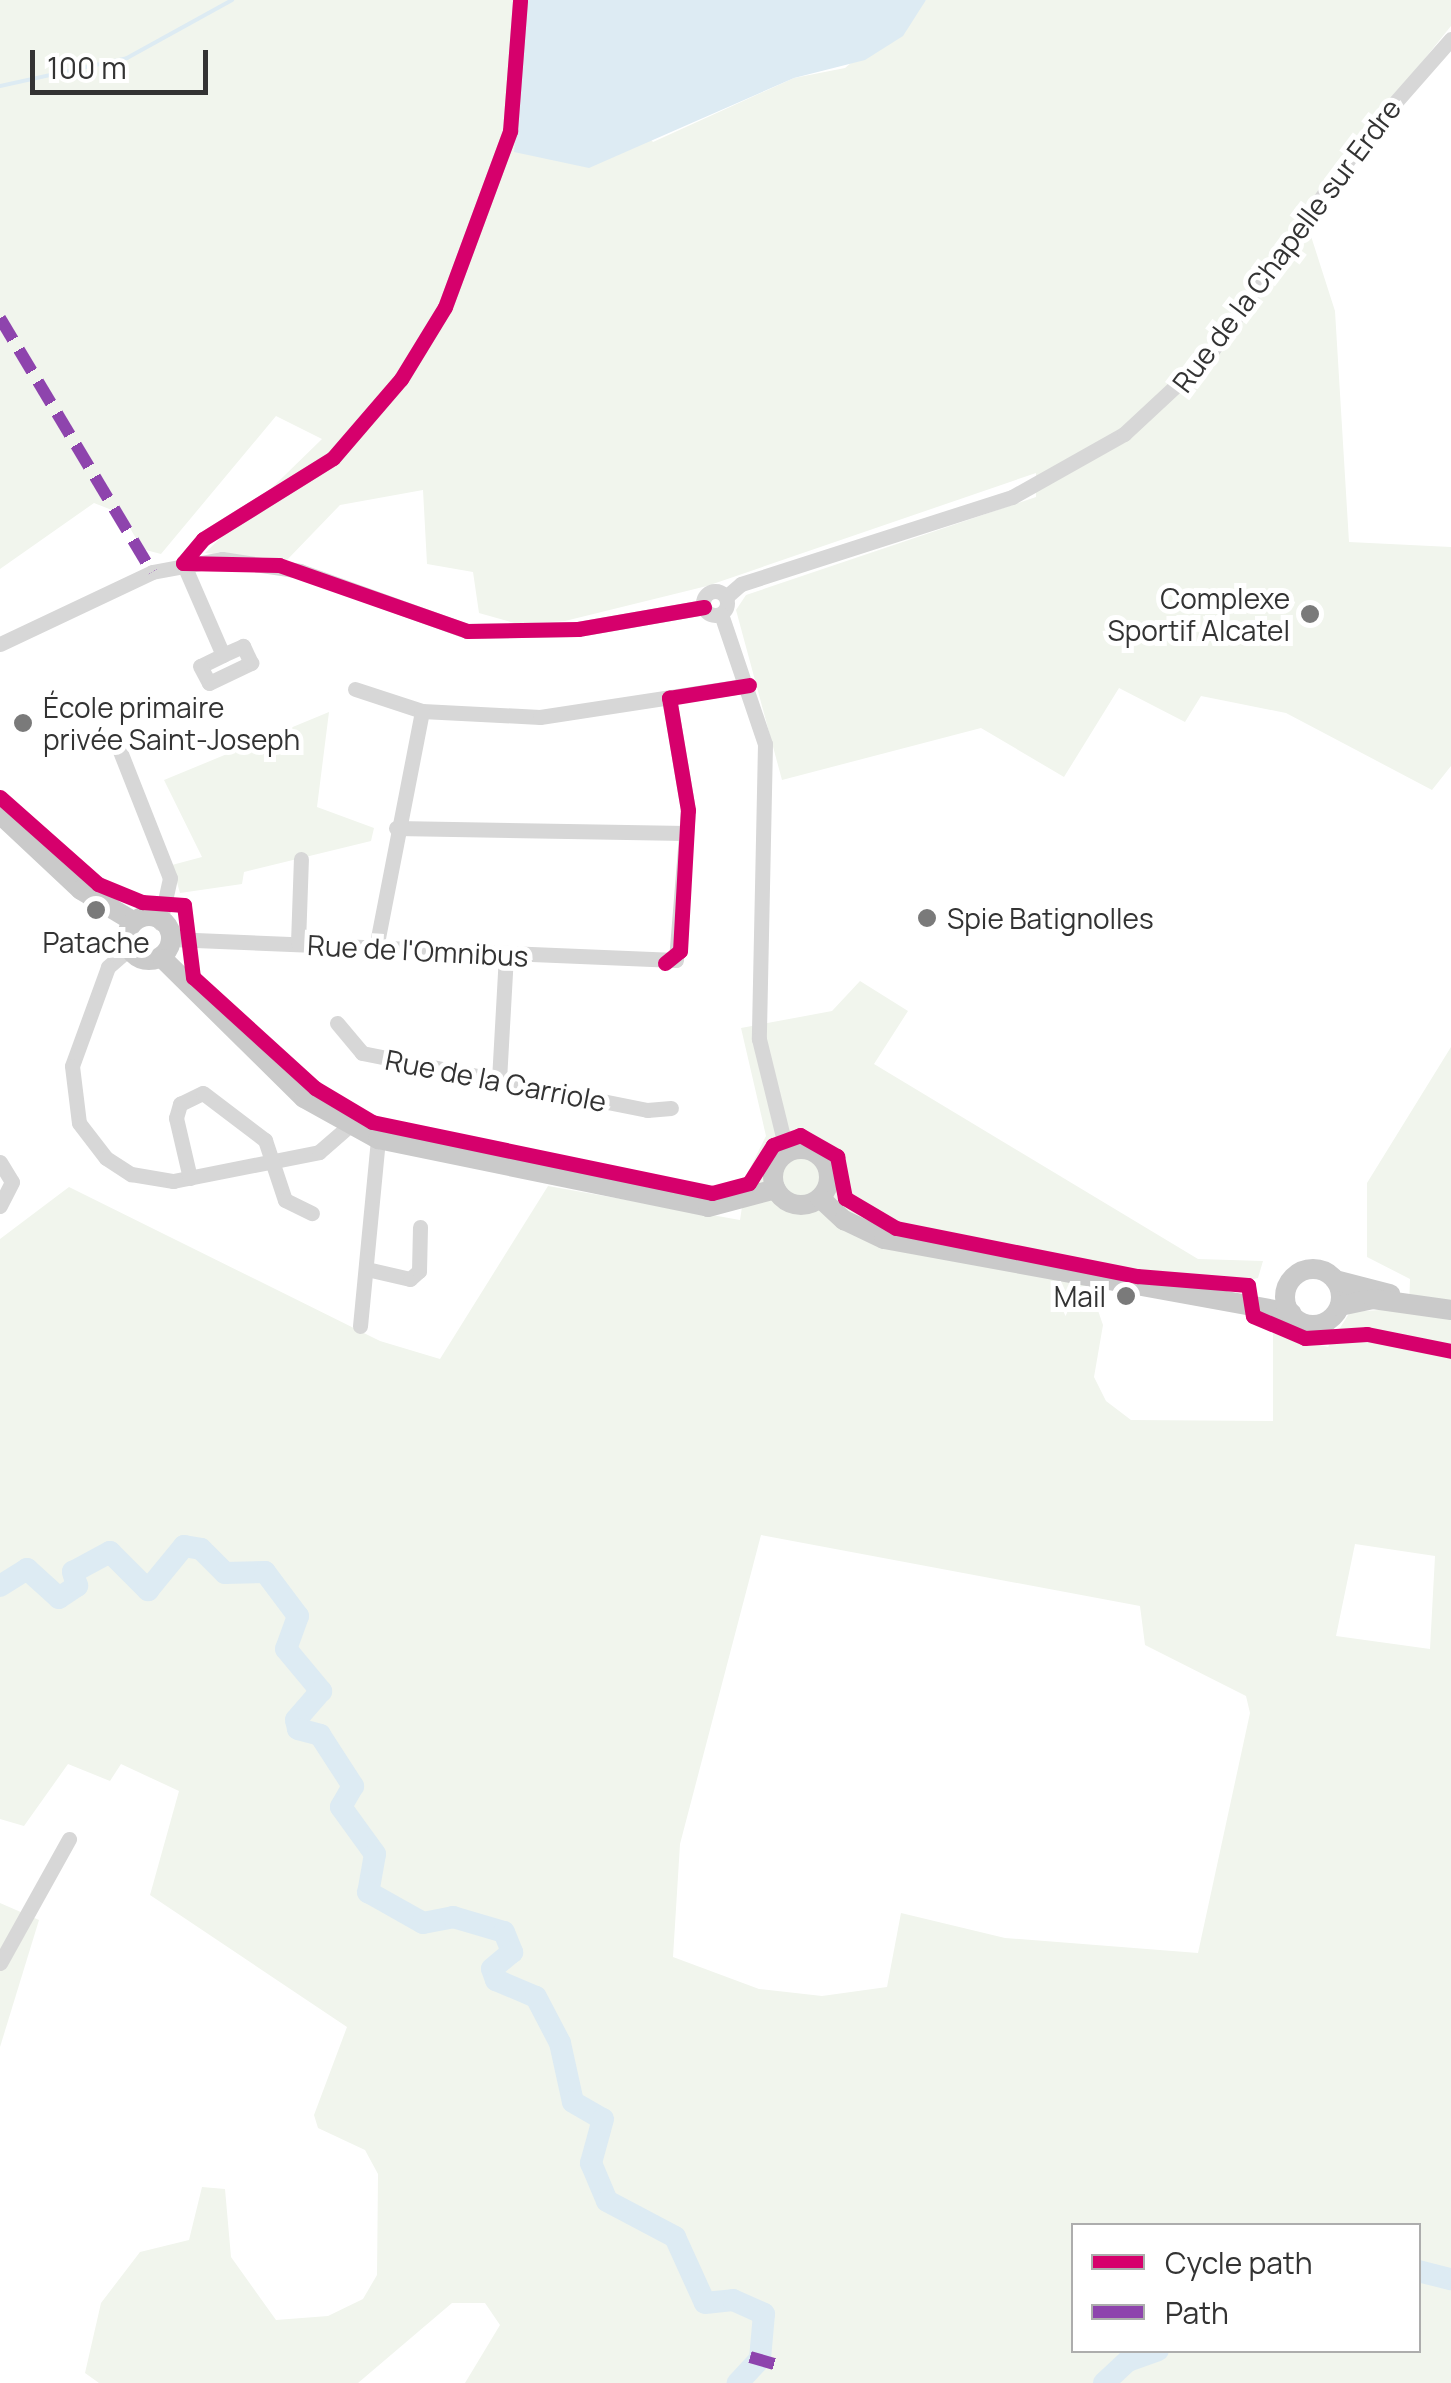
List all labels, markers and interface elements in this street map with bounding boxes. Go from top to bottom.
scale bar [35,30,212,92]
text: 100 m [47,47,127,88]
street label: Rue de la Chapelle sur Erdre [1165,92,1407,398]
place label: Complexe Sportif Alcatel [1107,581,1290,647]
marker: Complexe Sportif Alcatel [1299,603,1321,625]
place label: École primaire privée Saint-Joseph [43,690,300,756]
marker: École primaire privée Saint-Joseph [12,712,34,734]
marker: Patache [85,899,107,921]
place label: Spie Batignolles [947,901,1154,935]
marker: Spie Batignolles [916,907,938,929]
place label: Patache [42,925,150,959]
street label: Rue de l'Omnibus [306,927,530,973]
street label: Rue de la Carriole [383,1042,609,1118]
place label: Mail [1054,1279,1106,1313]
marker: Mail [1115,1285,1137,1307]
legend [1071,2223,1421,2353]
text: Cycle path [1165,2242,1313,2283]
text: Path [1165,2292,1229,2333]

